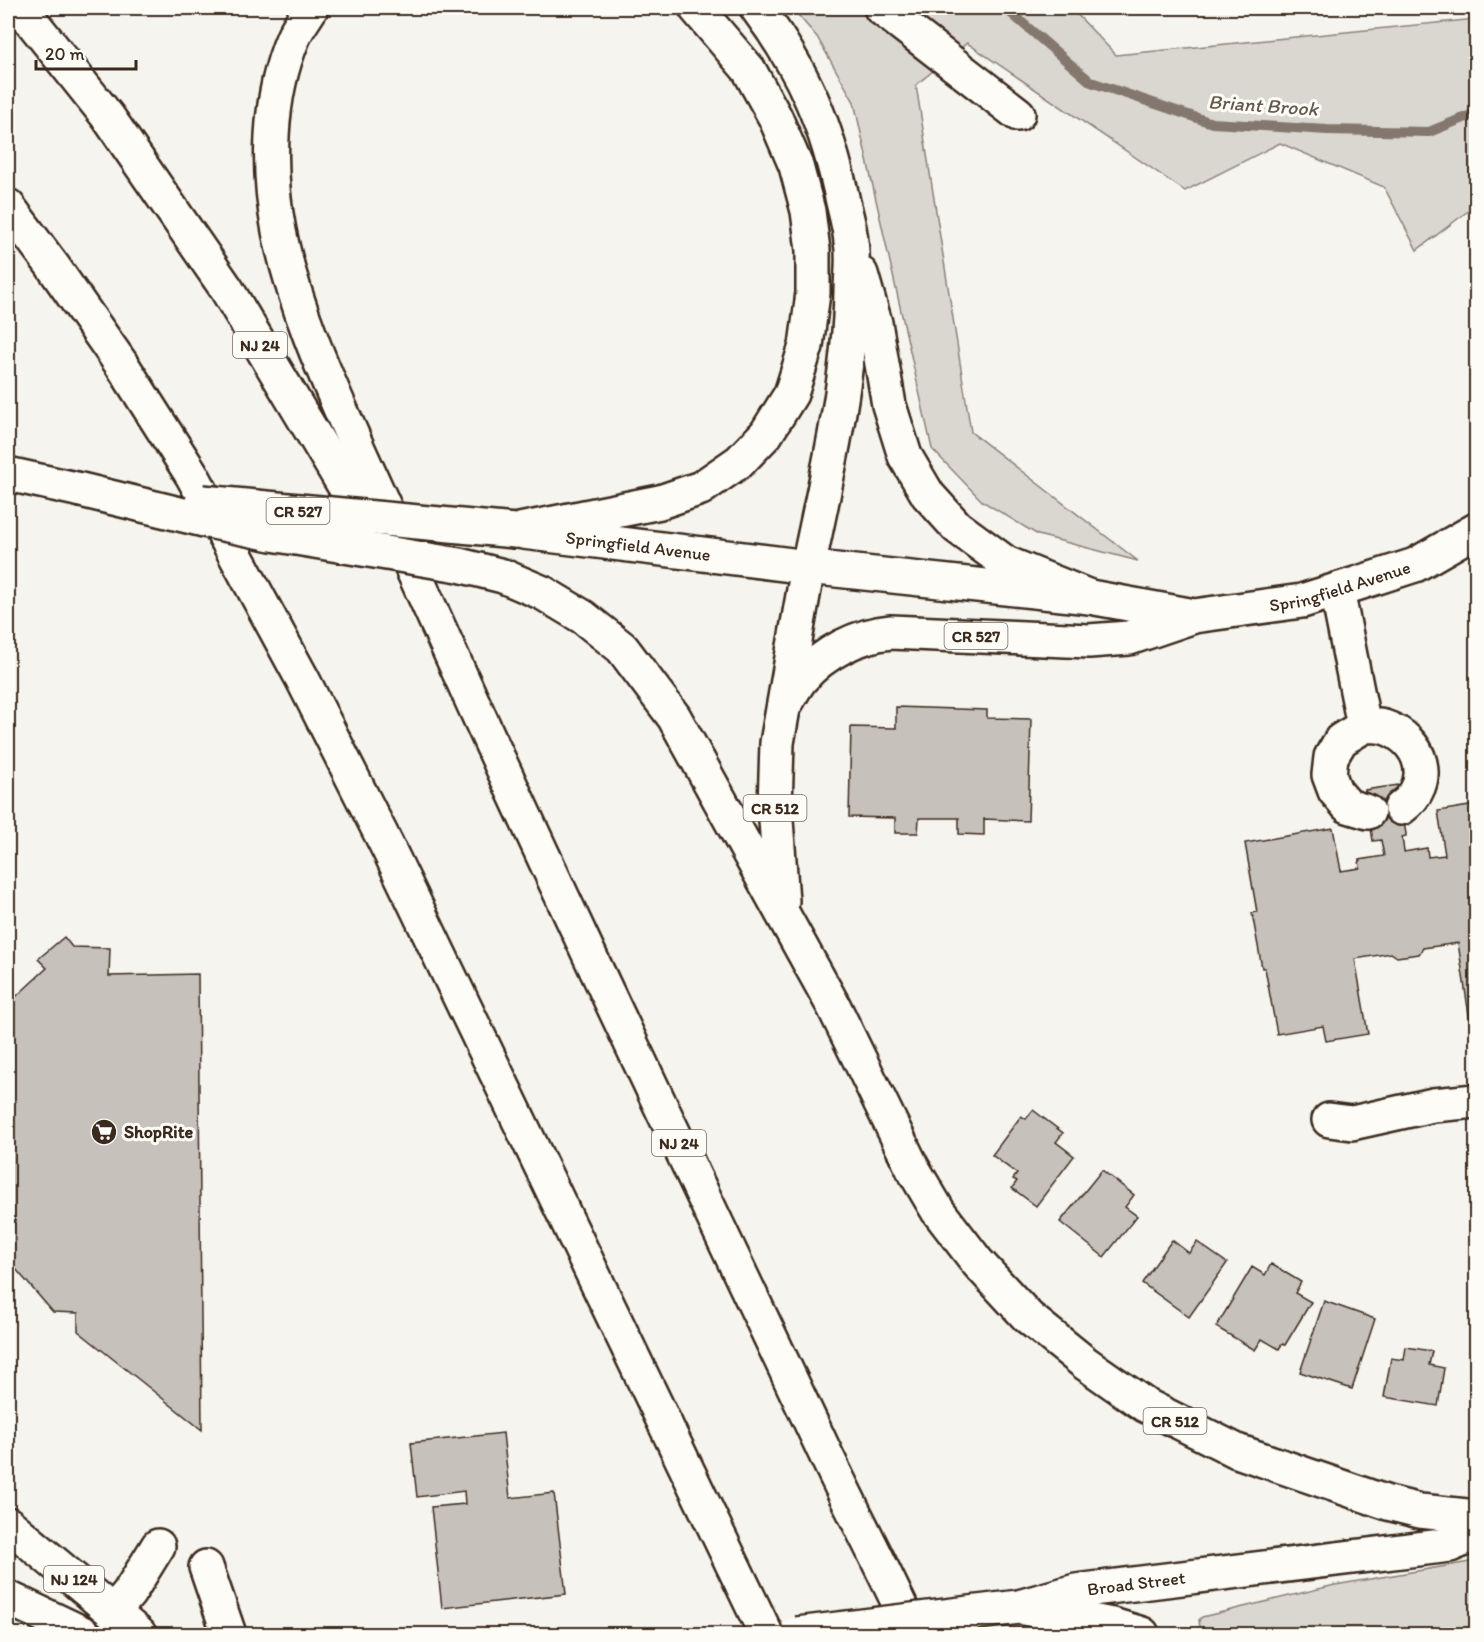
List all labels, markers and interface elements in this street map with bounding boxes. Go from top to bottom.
scale bar [36,33,136,71]
text: 20 m [45,43,85,65]
water label: Briant Brook [1207,89,1320,121]
road number: NJ 24 [233,332,287,358]
road number: CR 527 [266,498,330,524]
street label: Springfield Avenue [564,526,712,566]
street label: Springfield Avenue [1268,556,1413,616]
road number: CR 527 [944,623,1008,649]
road number: CR 512 [744,795,806,821]
supermarket icon: ShopRite [89,1117,119,1147]
place label: ShopRite [124,1121,193,1143]
road number: NJ 24 [652,1130,706,1156]
road number: CR 512 [1144,1408,1206,1434]
road number: NJ 124 [44,1566,104,1592]
street label: Broad Street [1086,1567,1187,1601]

